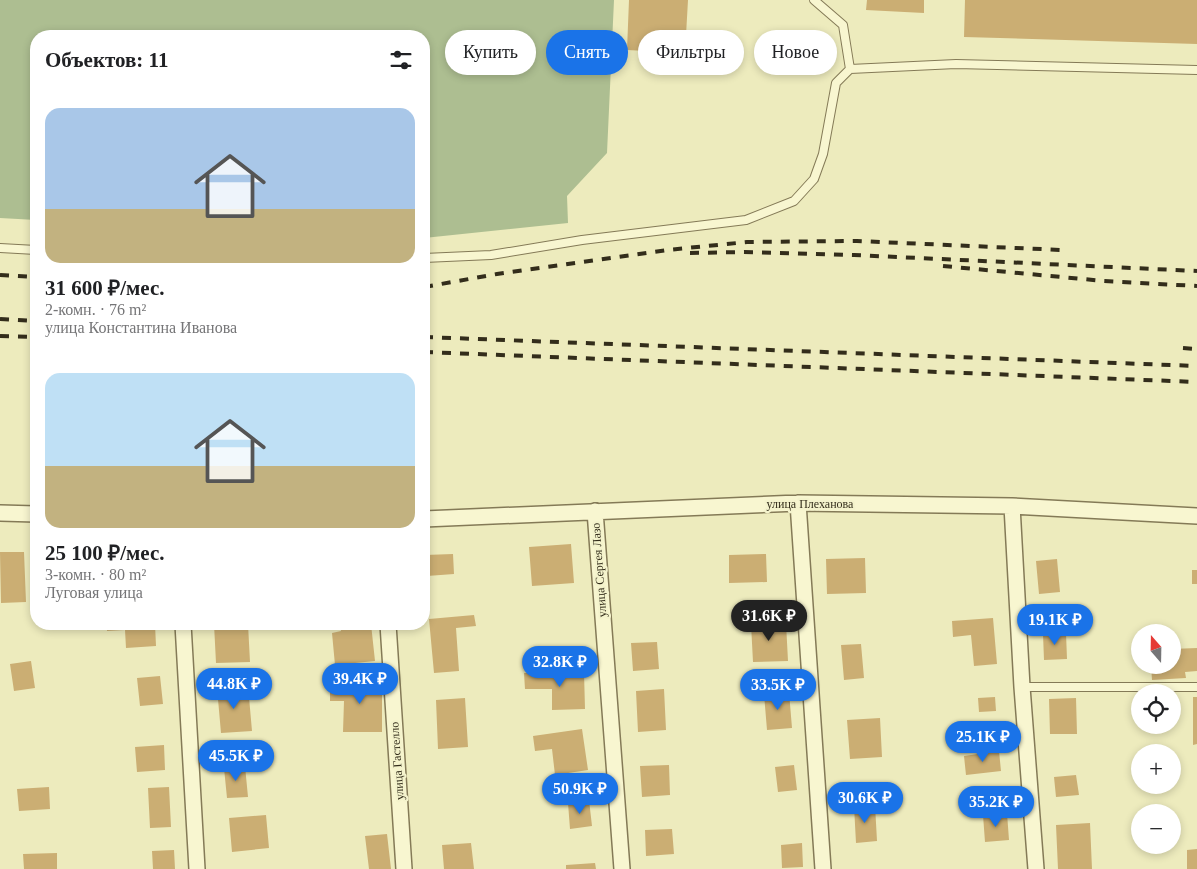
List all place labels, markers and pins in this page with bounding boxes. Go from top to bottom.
pin: 31.6K ₽ [723,600,815,642]
pin: 19.1K ₽ [1009,604,1101,646]
pin: 32.8K ₽ [514,646,606,688]
pin: 39.4K ₽ [314,662,406,705]
pin: 44.8K ₽ [188,668,280,710]
pin: 33.5K ₽ [732,668,824,711]
pin: 25.1K ₽ [937,720,1029,763]
pin: 45.5K ₽ [190,740,282,782]
pin: 50.9K ₽ [534,772,626,815]
pin: 30.6K ₽ [819,782,911,824]
pin: 35.2K ₽ [950,786,1042,828]

